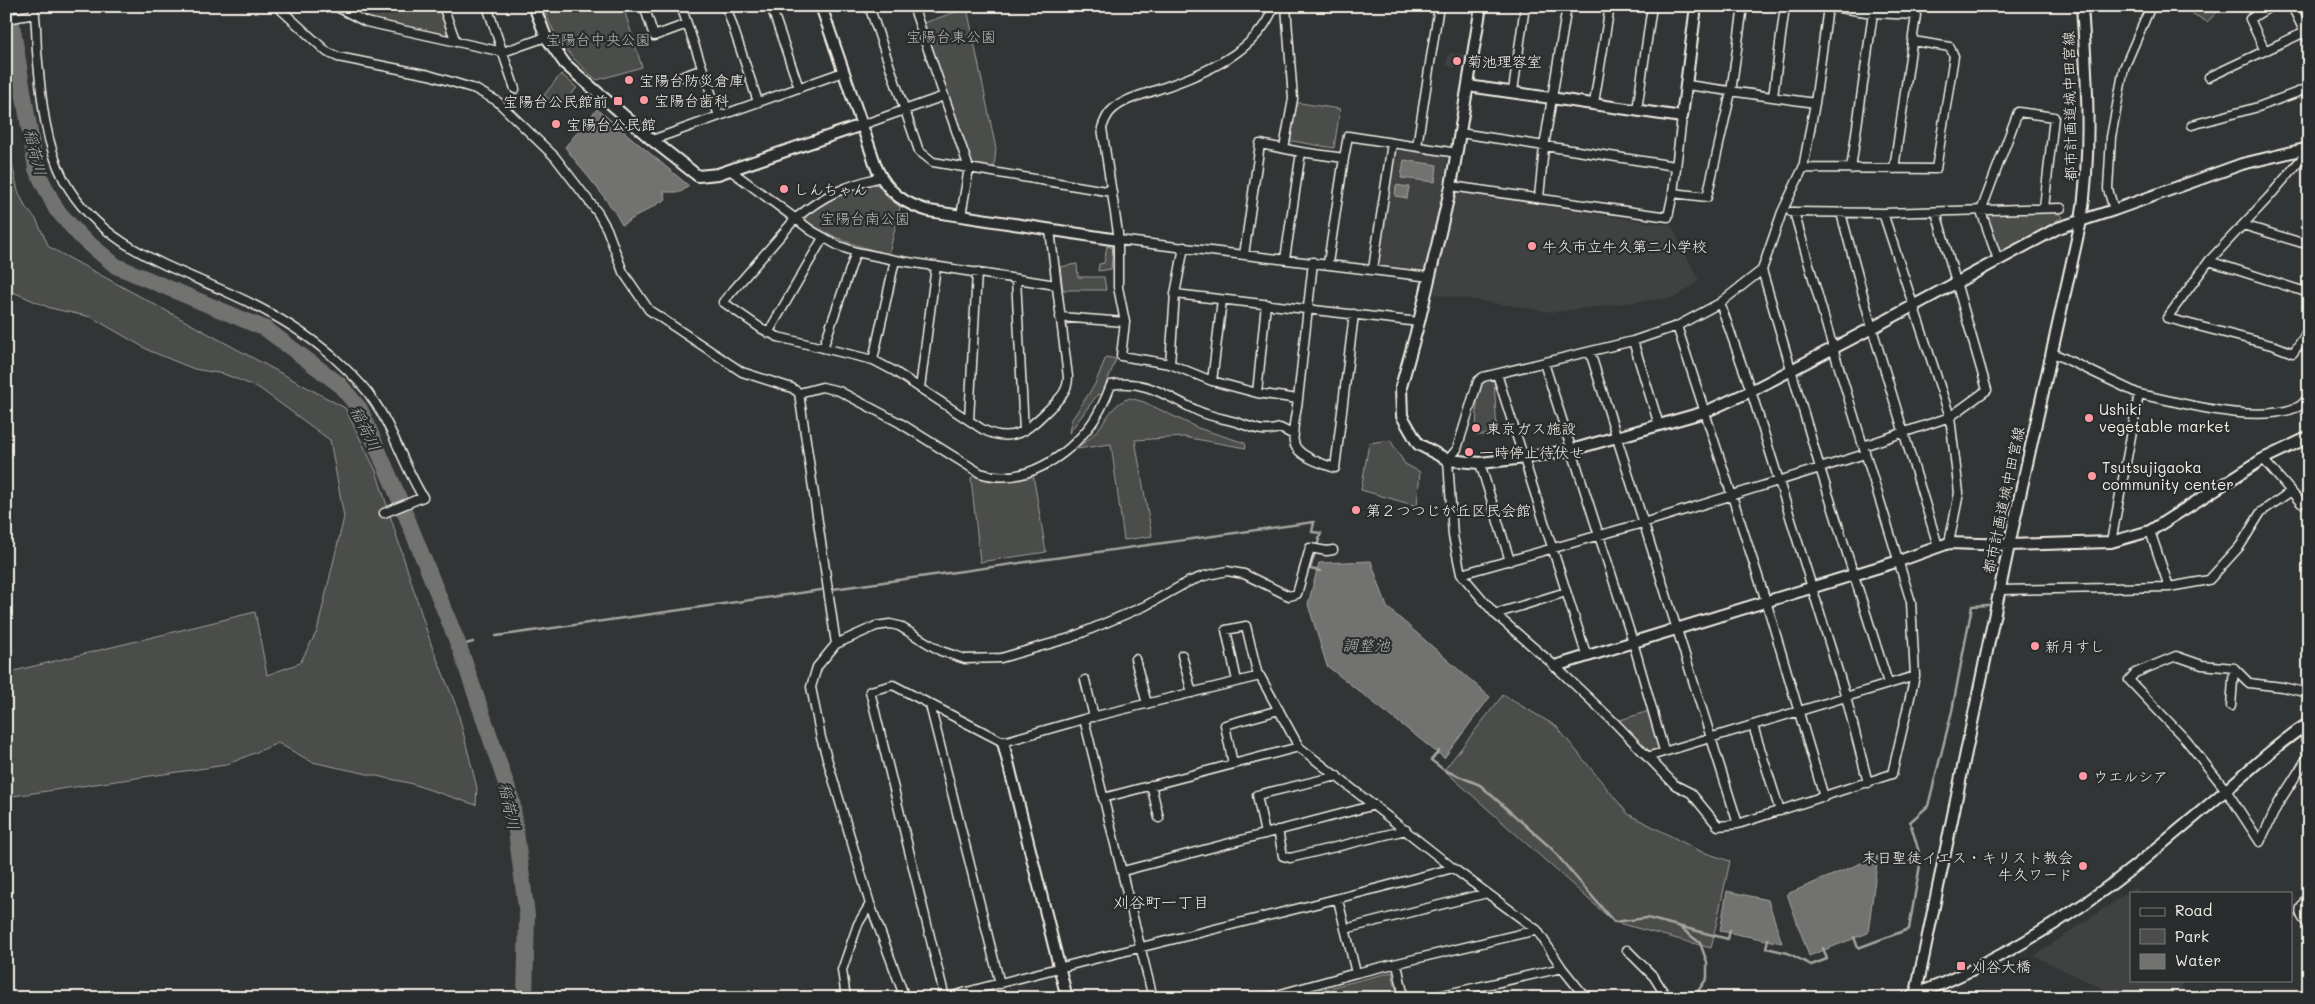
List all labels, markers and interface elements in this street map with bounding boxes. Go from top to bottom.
park label: 宝陽台東公園 [906,26,996,46]
park label: 宝陽台中央公園 [545,29,651,49]
street label: 都市計画道城中田宮線 [2058,31,2080,181]
place label: 菊池理容室 [1467,51,1542,71]
marker: 菊池理容室 [1451,55,1463,67]
place label: 宝陽台防災倉庫 [639,70,744,90]
marker: 宝陽台防災倉庫 [623,74,635,86]
place label: 宝陽台歯科 [654,90,729,110]
place label: 宝陽台公民館前 [503,91,608,111]
marker: 宝陽台歯科 [638,94,650,106]
marker: 宝陽台公民館前 [612,95,624,107]
place label: 宝陽台公民館 [566,114,656,134]
marker: 宝陽台公民館 [550,118,562,130]
water label: 稲荷川 [20,126,52,178]
place label: しんちゃん [794,179,868,199]
marker: しんちゃん [778,183,790,195]
park label: 宝陽台南公園 [820,208,910,228]
place label: 牛久市立牛久第二小学校 [1542,236,1707,256]
marker: 牛久市立牛久第二小学校 [1526,240,1538,252]
place label: Ushiki vegetable market [2099,399,2230,436]
water label: 稲荷川 [346,402,386,454]
marker: Ushiki vegetable market [2083,412,2095,424]
place label: 東京ガス施設 [1486,418,1576,438]
marker: 東京ガス施設 [1470,422,1482,434]
street label: 都市計画道城中田宮線 [1978,425,2028,575]
place label: 一時停止待伏せ [1479,442,1584,462]
marker: 一時停止待伏せ [1463,446,1475,458]
place label: Tsutsujigaoka community center [2102,457,2234,494]
marker: Tsutsujigaoka community center [2086,470,2098,482]
place label: 第２つつじが丘区民会館 [1366,500,1531,520]
marker: 第２つつじが丘区民会館 [1350,504,1362,516]
water label: 調整池 [1342,634,1391,655]
place label: 新月すし [2045,636,2105,656]
marker: 新月すし [2029,640,2041,652]
place label: ウエルシア [2093,766,2168,786]
marker: ウエルシア [2077,770,2089,782]
water label: 稲荷川 [495,780,525,832]
place label: 末日聖徒イエス・キリスト教会 牛久ワード [1862,847,2073,884]
marker: 末日聖徒イエス・キリスト教会 牛久ワード [2077,860,2089,872]
district label: 刈谷町一丁目 [1113,891,1209,912]
legend [2130,892,2292,982]
text: Road [2175,900,2212,920]
text: Park [2175,926,2209,946]
text: Water [2175,950,2221,970]
place label: 刈谷大橋 [1971,956,2031,976]
marker: 刈谷大橋 [1955,960,1967,972]

